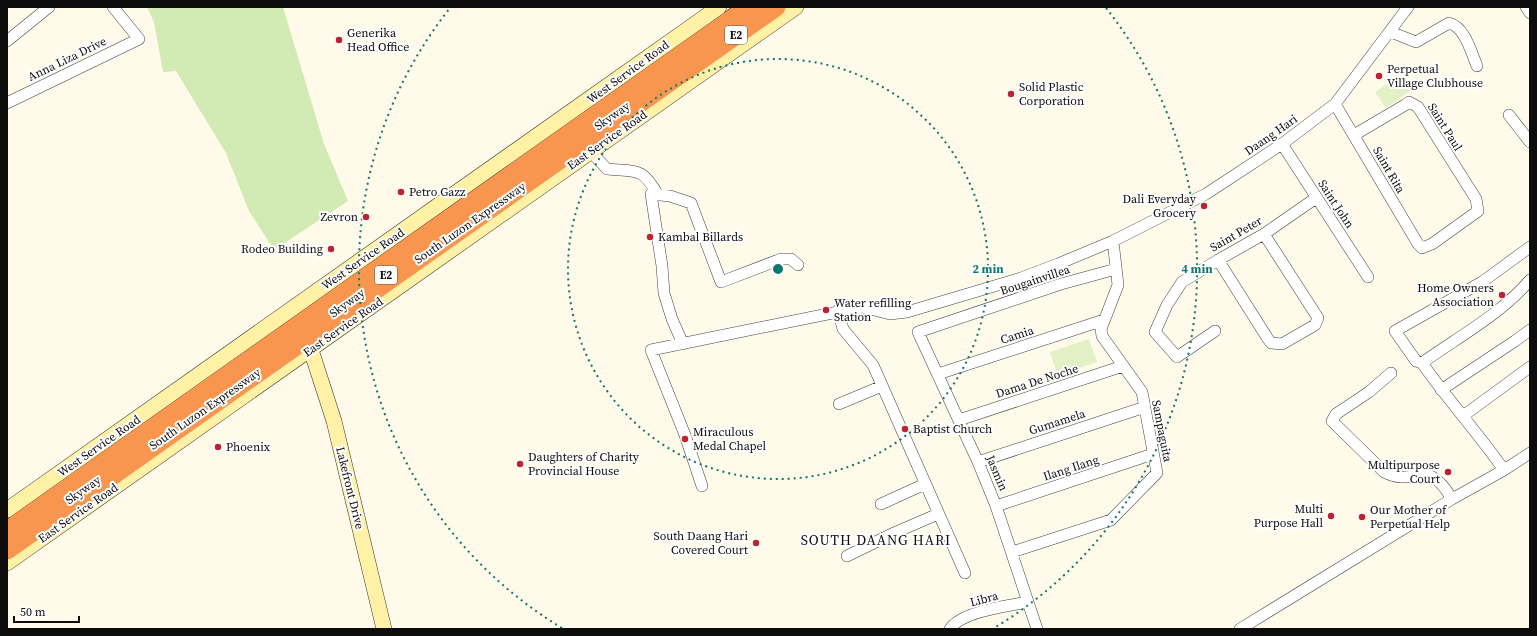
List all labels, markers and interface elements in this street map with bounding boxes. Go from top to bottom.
place label: Generika Head Office [347,25,409,55]
road number: E2 [725,26,747,44]
street label: Anna Liza Drive [25,33,109,85]
marker: Generika Head Office [334,35,344,45]
street label: West Service Road [584,37,672,107]
place label: Perpetual Village Clubhouse [1387,61,1483,91]
marker: Perpetual Village Clubhouse [1374,71,1384,81]
place label: Solid Plastic Corporation [1019,79,1084,109]
marker: Solid Plastic Corporation [1006,89,1016,99]
street label: Skyway [591,97,634,134]
street label: Saint Paul [1424,100,1466,154]
street label: East Service Road [564,106,650,174]
street label: Daang Hari [1241,111,1301,159]
street label: Saint Rita [1369,144,1409,197]
street label: Saint John [1314,177,1358,231]
street label: South Luzon Expressway [411,178,530,268]
place label: Petro Gazz [409,184,466,200]
marker: Petro Gazz [396,187,406,197]
place label: Dali Everyday Grocery [1123,191,1197,221]
marker: Dali Everyday Grocery [1199,201,1209,211]
place label: Zevron [321,209,358,225]
marker: Zevron [361,212,371,222]
street label: Saint Peter [1207,213,1265,255]
street label: West Service Road [318,224,408,294]
place label: Kambal Billards [658,229,743,245]
marker: Kambal Billards [645,232,655,242]
place label: Rodeo Building [241,241,323,257]
marker: Rodeo Building [326,244,336,254]
text: 2 min [972,261,1004,277]
street label: Bougainvillea [998,261,1073,299]
text: 4 min [1181,261,1213,277]
centre of rings [771,262,785,276]
road number: E2 [375,266,397,284]
place label: Home Owners Association [1417,280,1494,310]
street label: Skyway [326,284,369,321]
marker: Home Owners Association [1497,290,1507,300]
street label: East Service Road [300,293,386,361]
place label: Water refilling Station [834,295,911,325]
marker: Water refilling Station [821,305,831,315]
street label: Camia [998,322,1037,348]
street label: Dama De Noche [994,360,1080,402]
street label: South Luzon Expressway [146,364,265,454]
street label: Sampaguita [1148,399,1176,464]
street label: Gumamela [1027,405,1088,439]
street label: West Service Road [54,411,144,481]
place label: Baptist Church [913,421,992,437]
place label: Miraculous Medal Chapel [693,424,767,454]
marker: Baptist Church [900,424,910,434]
marker: Miraculous Medal Chapel [680,434,690,444]
place label: Phoenix [226,439,271,455]
marker: Phoenix [213,442,223,452]
street label: Lakefront Drive [332,445,368,531]
place label: Daughters of Charity Provincial House [528,449,640,479]
street label: Ilang Ilang [1041,451,1101,485]
street label: Jasmin [982,452,1012,493]
place label: Multipurpose Court [1368,457,1440,487]
marker: Daughters of Charity Provincial House [515,459,525,469]
marker: Multipurpose Court [1443,467,1453,477]
street label: Skyway [62,471,105,508]
street label: East Service Road [35,479,121,547]
place label: Multi Purpose Hall [1254,501,1323,531]
place label: Our Mother of Perpetual Help [1370,502,1450,532]
marker: Multi Purpose Hall [1326,511,1336,521]
marker: Our Mother of Perpetual Help [1357,512,1367,522]
place label: South Daang Hari Covered Court [654,528,748,558]
district label: SOUTH DAANG HARI [801,530,951,550]
marker: South Daang Hari Covered Court [751,538,761,548]
street label: Libra [968,587,1001,610]
scale bar [14,598,79,624]
text: 50 m [20,604,46,620]

